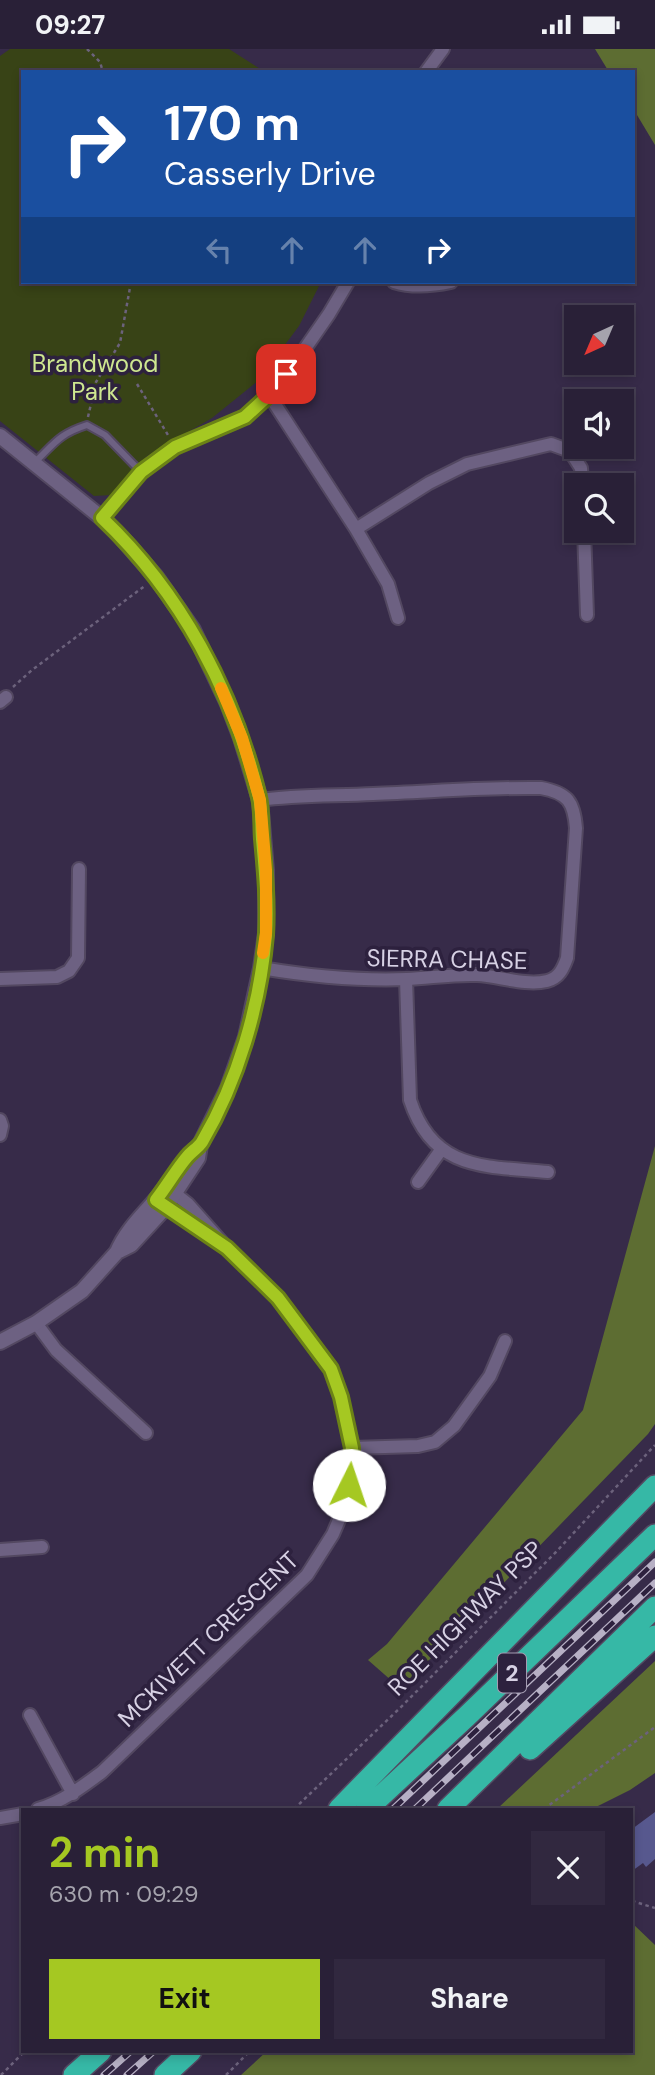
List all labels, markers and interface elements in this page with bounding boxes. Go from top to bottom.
text: 09:27 [35,8,105,42]
text: 170 m [164,91,300,155]
icon: right [49,98,140,189]
text: Casserly Drive [164,153,376,195]
icon: left [200,231,238,269]
icon: ahead [273,231,311,269]
icon: ahead [346,231,384,269]
icon: right [419,231,457,269]
north arrow [564,305,634,375]
map controls [564,305,634,543]
pin [256,344,316,404]
park label: Brandwood Park [32,348,158,407]
icon: arrive [267,355,305,393]
button: sound [564,389,634,459]
button: search [564,473,634,543]
street label: SIERRA CHASE [366,942,528,976]
position arrow [312,1448,386,1522]
street label: ROE HIGHWAY PSP [381,1534,549,1702]
street label: MCKIVETT CRESCENT [111,1545,305,1733]
road number: 2 [498,1653,526,1693]
text: 2 min [49,1825,160,1880]
button: close [531,1831,605,1905]
text: 630 m · 09:29 [49,1879,198,1909]
button: Exit [49,1959,320,2039]
button: Share [334,1959,605,2039]

